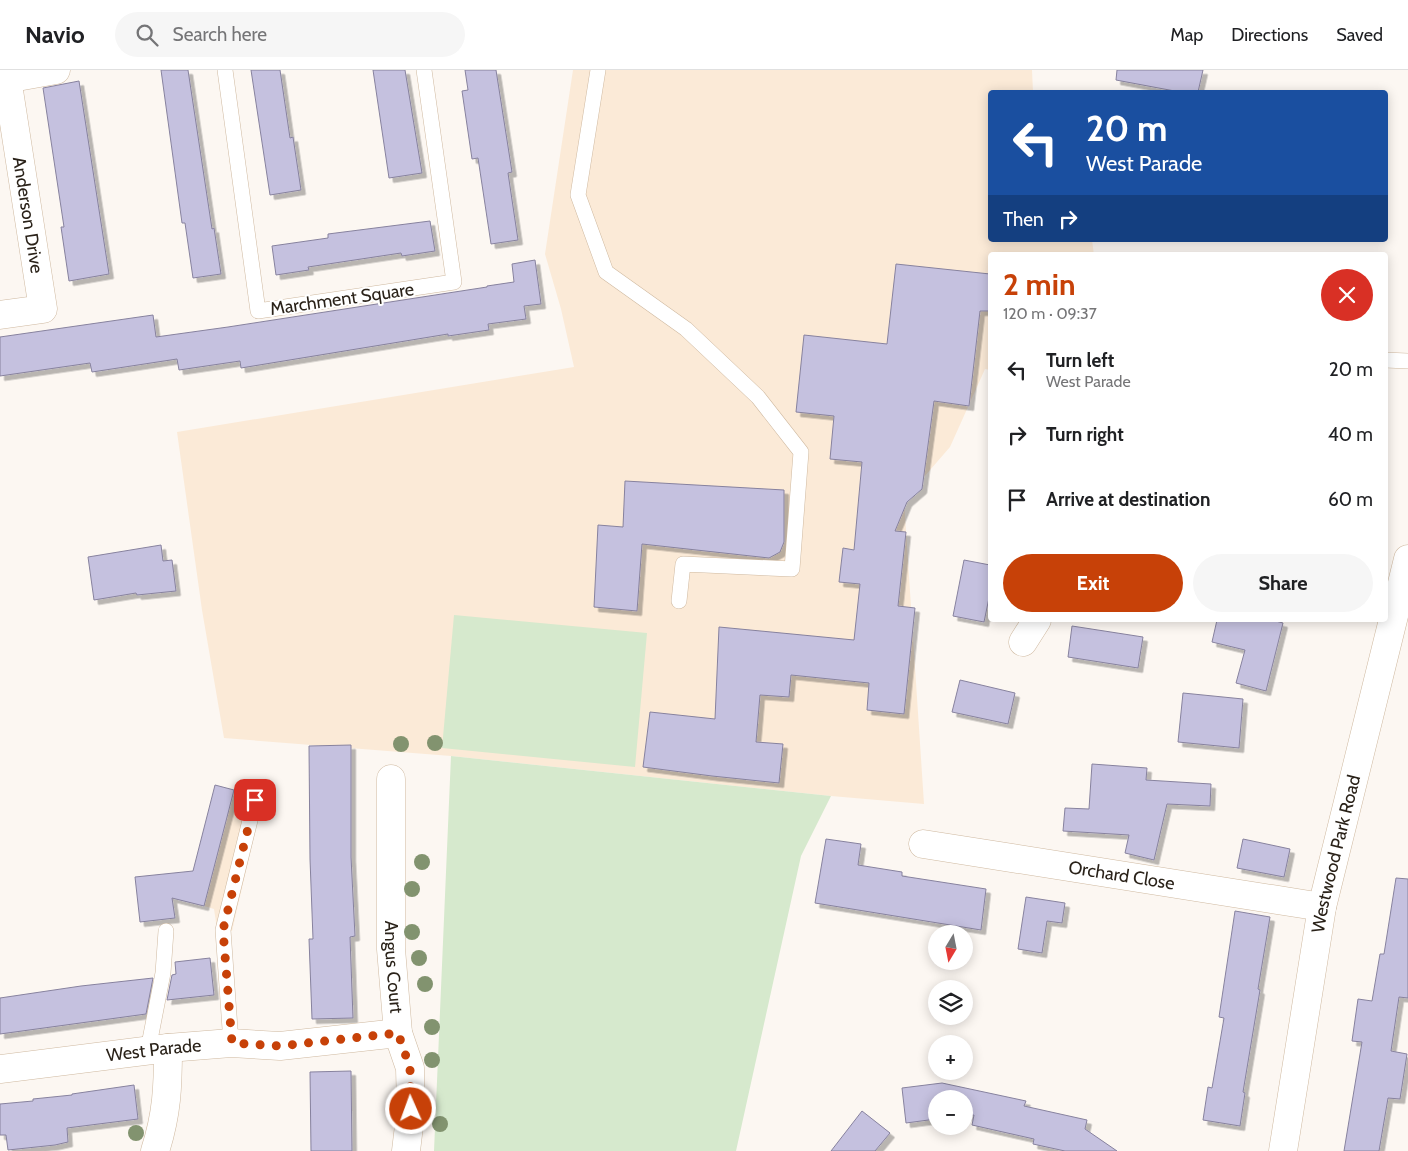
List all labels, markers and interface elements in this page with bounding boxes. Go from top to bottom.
search box [115,12,465,57]
text: Navio [25,20,85,49]
icon: search [133,21,161,49]
text: Search here [173,23,267,46]
text: Map [1170,24,1203,46]
text: Directions [1231,24,1308,46]
text: Saved [1336,24,1383,46]
text: 20 m [1086,107,1168,150]
icon: left [1003,110,1068,175]
text: West Parade [1086,150,1202,177]
street label: Anderson Drive [8,155,48,275]
icon: right [1054,205,1082,233]
text: Then [1003,208,1044,231]
text: 2 min [1003,266,1075,303]
button: close [1321,269,1373,321]
street label: Marchment Square [269,278,415,320]
text: 120 m · 09:37 [1003,304,1097,323]
text: Turn left [1046,349,1114,372]
icon: left [1003,356,1031,384]
text: 20 m [1329,358,1373,381]
text: West Parade [1046,372,1131,391]
icon: right [1003,421,1031,449]
text: Turn right [1046,423,1124,446]
text: 40 m [1328,423,1373,446]
icon: arrive [1003,486,1031,514]
text: Arrive at destination [1046,488,1210,511]
text: 60 m [1328,488,1373,511]
button: Exit [1003,554,1183,612]
button: Share [1193,554,1373,612]
street label: Westwood Park Road [1307,773,1365,934]
pin [234,779,276,821]
icon: arrive [241,786,269,814]
street label: Orchard Close [1067,856,1176,895]
street label: Angus Court [380,920,407,1014]
north arrow [928,925,972,970]
map controls [928,925,973,1135]
button: layers [928,980,973,1025]
street label: West Parade [105,1034,202,1067]
button: + [928,1035,973,1080]
position arrow [384,1082,436,1134]
button: − [928,1090,973,1135]

